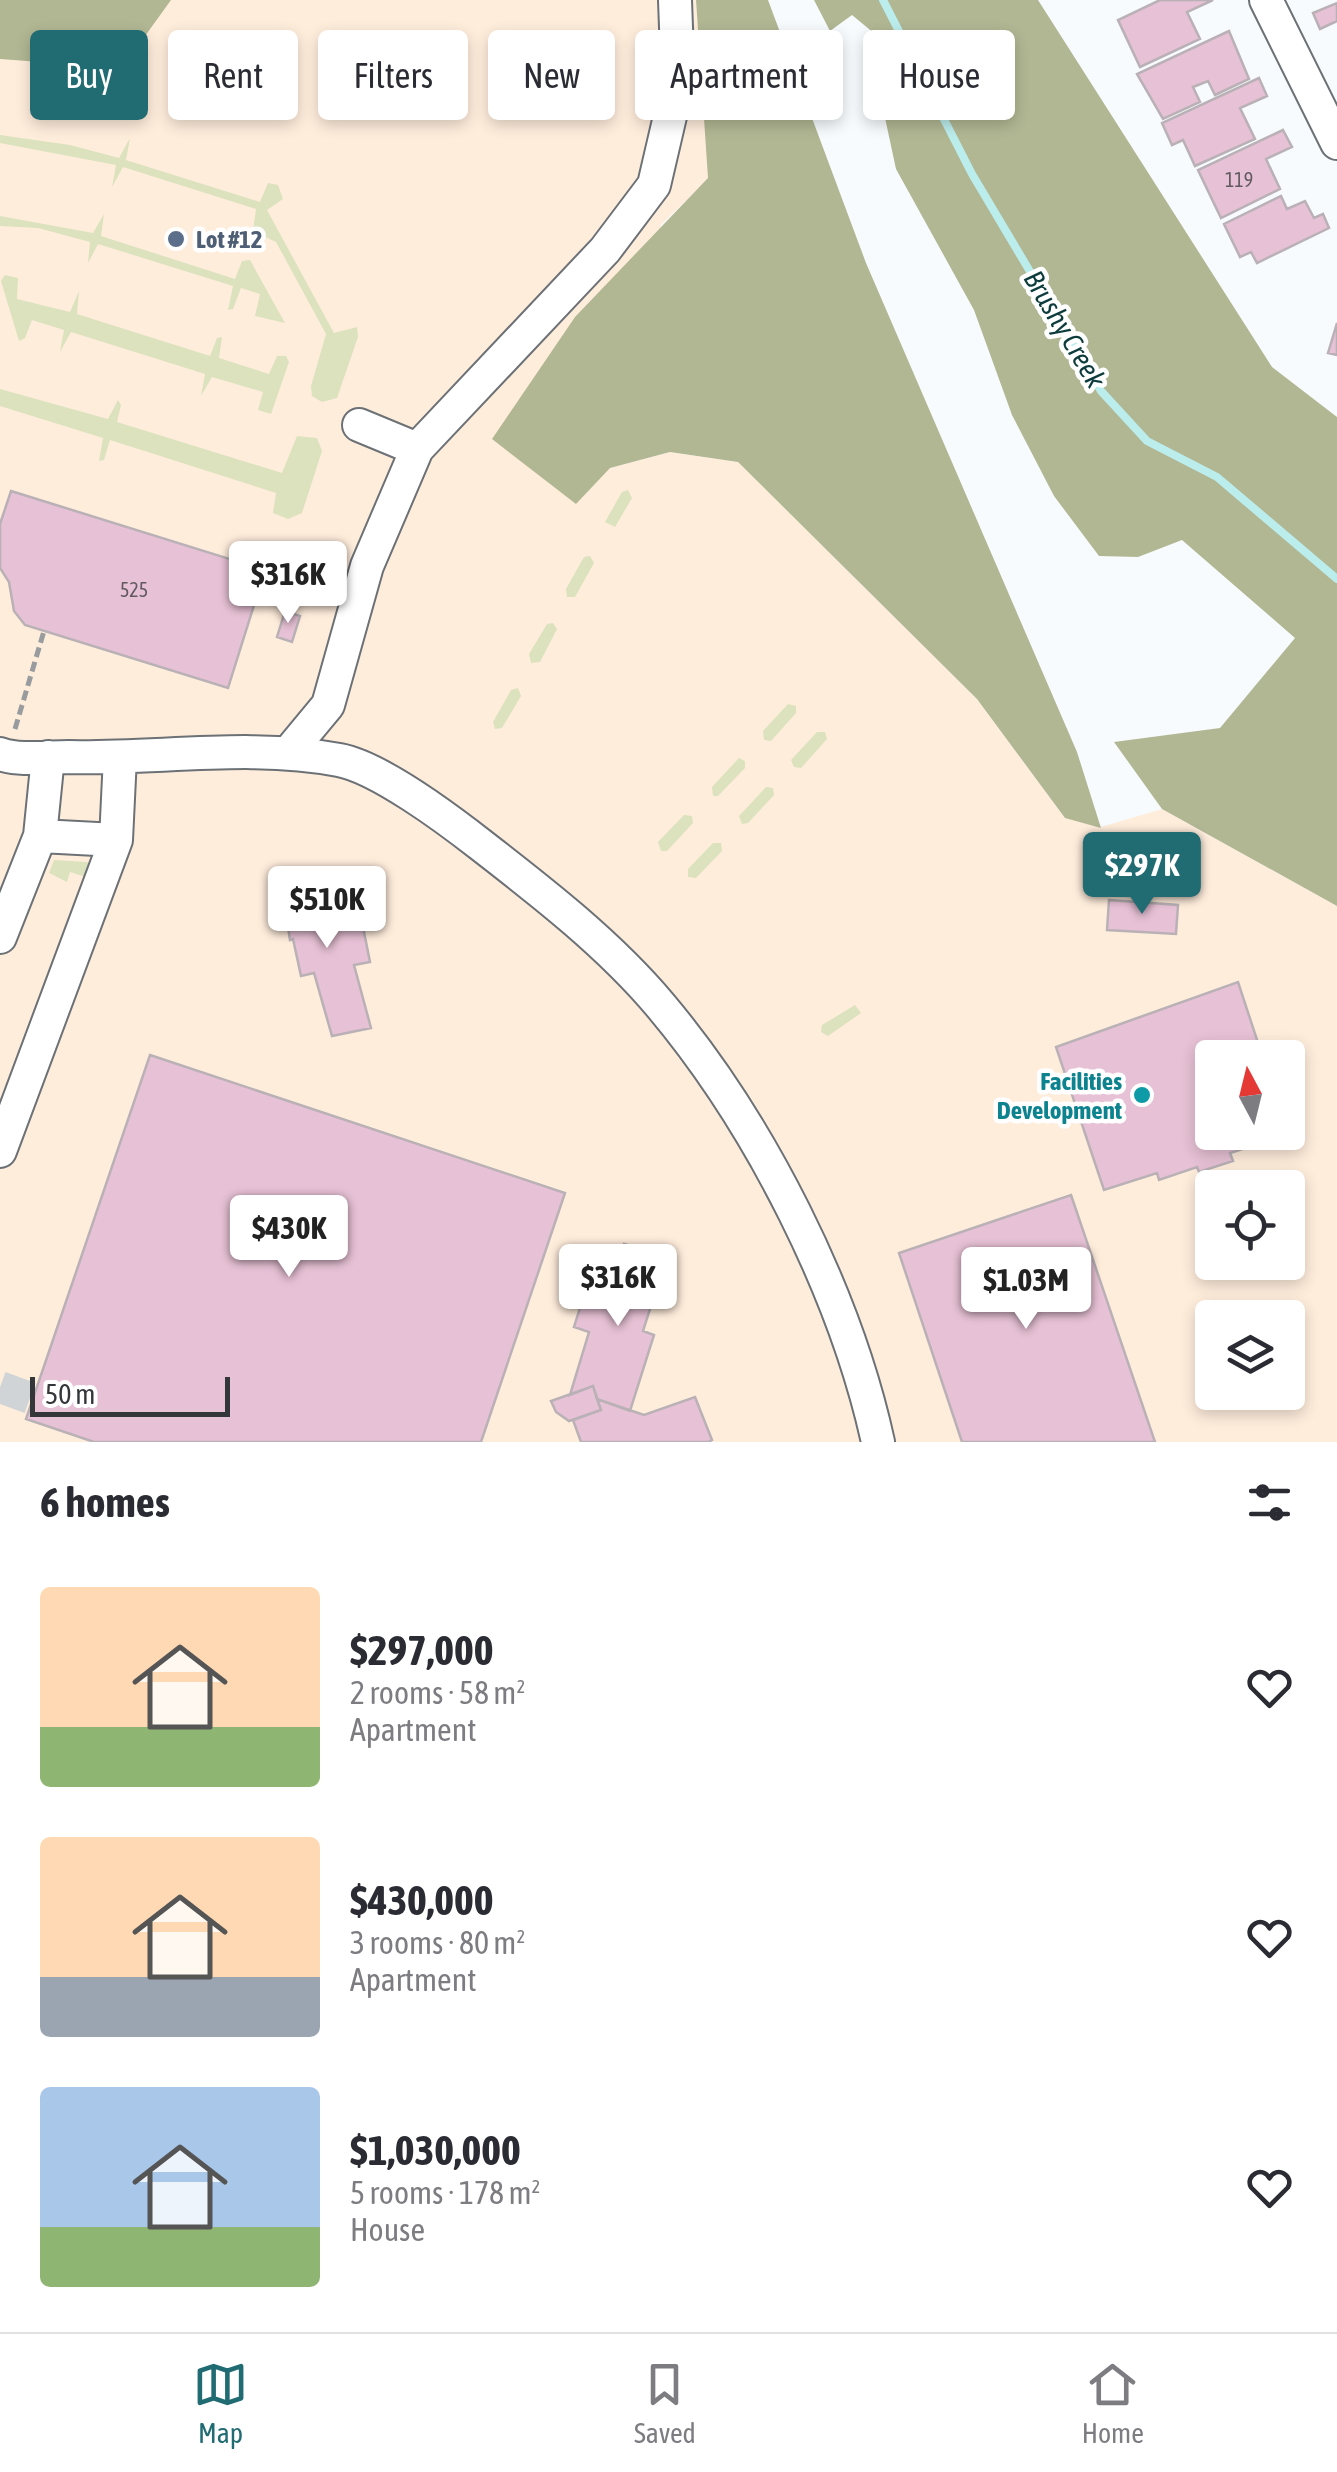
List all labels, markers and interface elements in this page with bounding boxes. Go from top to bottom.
chip: Buy [30,30,148,120]
chip: Rent [168,30,298,120]
chip: Filters [318,30,468,120]
chip: New [488,30,615,120]
chip: Apartment [635,30,843,120]
chip: House [863,30,1015,120]
house number: 119 [1225,168,1253,191]
place label: Lot #12 [196,225,263,253]
marker: Lot #12 [165,228,187,250]
water label: Brushy Creek [1018,265,1113,394]
pin: $316K [218,541,358,626]
text: $316K [251,555,325,592]
house number: 525 [120,578,148,601]
pin: $297K [1072,832,1212,917]
text: $297K [1105,846,1179,883]
pin: $510K [257,866,397,951]
text: $510K [290,880,364,917]
north arrow [1195,1040,1305,1150]
map controls [1195,1040,1305,1410]
place label: Facilities Development [997,1067,1123,1124]
marker: Facilities Development [1131,1084,1153,1106]
button: locate [1195,1170,1305,1280]
pin: $430K [219,1195,359,1280]
text: $430K [252,1209,326,1246]
pin: $316K [548,1244,688,1329]
pin: $1.03M [945,1247,1107,1332]
text: $316K [581,1258,655,1295]
text: $1.03M [983,1261,1069,1298]
button: layers [1195,1300,1305,1410]
scale bar [30,1372,230,1416]
text: 50 m [45,1378,95,1410]
icon: filters [1242,1475,1297,1530]
text: 6 homes [40,1478,170,1526]
text: $297,000 [350,1626,494,1674]
icon: home [120,1627,240,1747]
icon: heart [1242,1660,1297,1715]
text: 2 rooms · 58 m² [350,1674,525,1711]
text: Apartment [350,1711,476,1748]
text: $430,000 [350,1876,494,1924]
icon: home [120,1877,240,1997]
icon: heart [1242,1910,1297,1965]
text: 3 rooms · 80 m² [350,1924,525,1961]
text: Apartment [350,1961,476,1998]
text: $1,030,000 [350,2126,521,2174]
icon: home [120,2127,240,2247]
icon: heart [1242,2160,1297,2215]
text: 5 rooms · 178 m² [350,2174,540,2211]
text: House [350,2211,425,2248]
tab: Map [193,2357,248,2449]
tab: Saved [634,2357,696,2449]
tab: Home [1082,2357,1144,2449]

